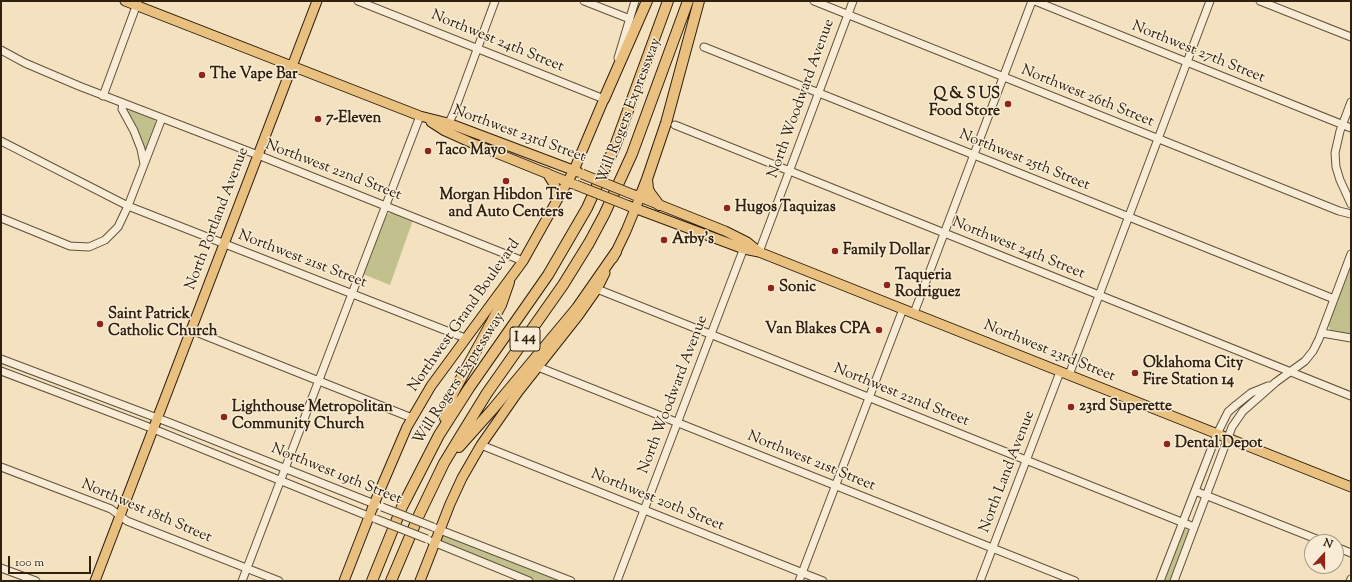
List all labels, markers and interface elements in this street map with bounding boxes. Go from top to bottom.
street label: Northwest 24th Street [428,7,566,77]
street label: North Woodward Avenue [765,17,839,181]
street label: Northwest 27th Street [1129,18,1267,88]
street label: Will Rogers Expressway [594,36,666,186]
street label: Northwest 26th Street [1018,62,1156,132]
place label: The Vape Bar [210,66,298,84]
marker: The Vape Bar [197,70,207,80]
place label: Q & S US Food Store [929,86,1000,121]
marker: Q & S US Food Store [1003,99,1013,109]
street label: Northwest 23rd Street [450,103,588,167]
place label: 7-Eleven [326,110,381,128]
marker: 7-Eleven [313,114,323,124]
street label: Northwest 25th Street [956,127,1092,195]
street label: Northwest 22nd Street [262,137,404,205]
place label: Taco Mayo [436,142,506,160]
street label: North Portland Avenue [183,145,253,293]
marker: Taco Mayo [423,146,433,156]
marker: Morgan Hibdon Tire and Auto Centers [501,176,511,186]
place label: Morgan Hibdon Tire and Auto Centers [439,187,573,222]
place label: Hugos Taquizas [735,199,836,217]
marker: Hugos Taquizas [722,203,732,213]
street label: Northwest 24th Street [949,214,1087,284]
street label: Northwest 21st Street [235,227,369,293]
place label: Arby's [672,231,714,249]
marker: Arby's [659,235,669,245]
street label: Northwest Grand Boulevard [405,236,525,396]
place label: Family Dollar [843,242,930,260]
marker: Family Dollar [830,246,840,256]
place label: Taqueria Rodriguez [895,267,960,302]
place label: Sonic [779,279,816,297]
marker: Taqueria Rodriguez [882,280,892,290]
marker: Sonic [766,283,776,293]
place label: Saint Patrick Catholic Church [108,306,217,341]
street label: Will Rogers Expressway [410,309,510,449]
street label: North Woodward Avenue [635,313,713,477]
street label: Northwest 23rd Street [981,317,1117,387]
marker: Saint Patrick Catholic Church [95,319,105,329]
place label: Van Blakes CPA [765,321,871,339]
marker: Van Blakes CPA [874,325,884,335]
road number: I 44 [510,327,540,351]
place label: Oklahoma City Fire Station 14 [1143,355,1243,390]
street label: Northwest 22nd Street [831,361,971,431]
marker: Oklahoma City Fire Station 14 [1130,368,1140,378]
place label: 23rd Superette [1079,398,1172,416]
place label: Lighthouse Metropolitan Community Church [232,399,393,434]
marker: 23rd Superette [1066,402,1076,412]
street label: North Land Avenue [976,408,1040,536]
marker: Lighthouse Metropolitan Community Church [219,412,229,422]
street label: Northwest 21st Street [744,428,878,496]
place label: Dental Depot [1175,435,1262,453]
marker: Dental Depot [1162,439,1172,449]
street label: Northwest 19th Street [268,441,404,509]
street label: Northwest 20th Street [588,466,726,536]
street label: Northwest 18th Street [78,476,214,548]
north arrow [1304,534,1344,574]
text: N [1321,535,1335,553]
scale bar [10,548,93,574]
text: 100 m [15,554,44,572]

